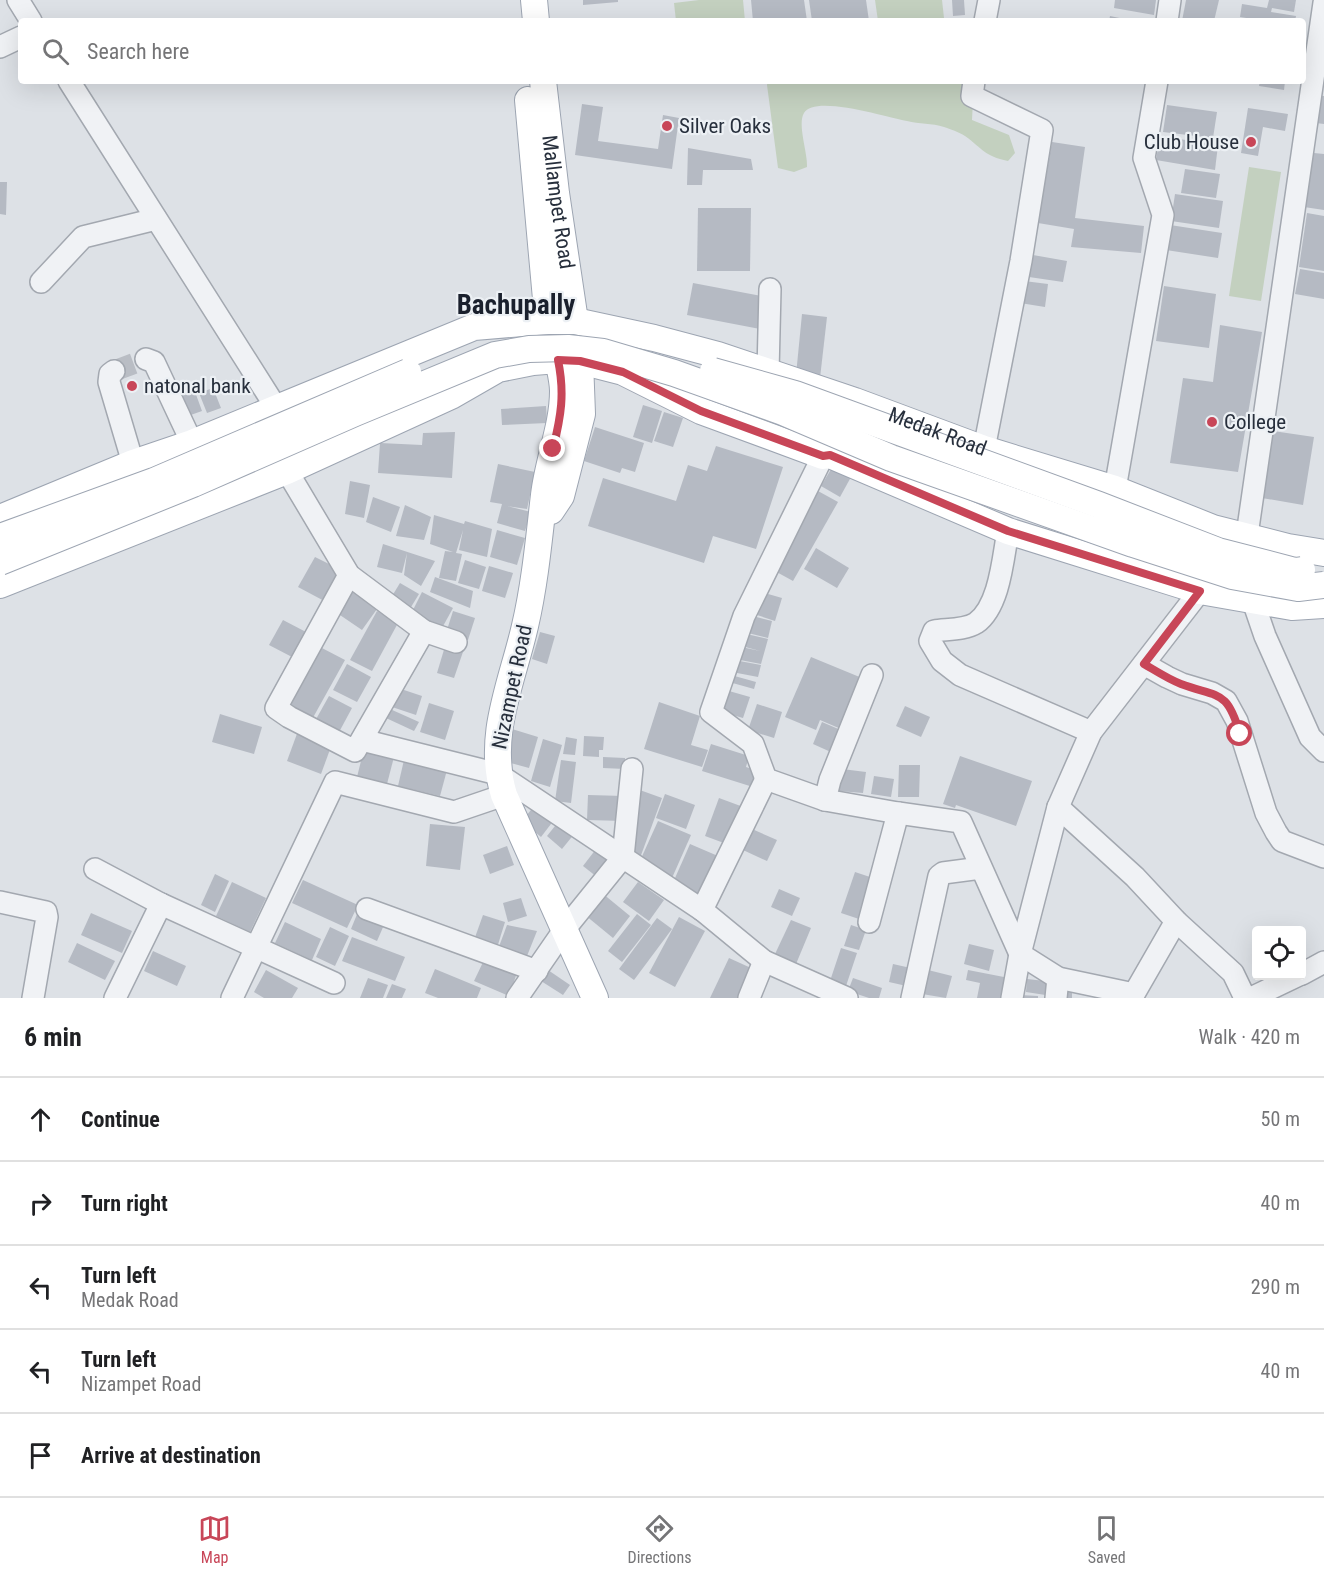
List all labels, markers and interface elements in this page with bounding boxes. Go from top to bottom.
search box [18,18,1306,84]
icon: search [39,35,72,68]
text: Search here [87,39,189,64]
place label: Silver Oaks [679,114,771,138]
marker: Silver Oaks [660,119,674,133]
place label: Club House [1144,130,1239,154]
street label: Mallampet Road [537,134,579,271]
marker: Club House [1244,135,1258,149]
district label: Bachupally [457,289,575,321]
place label: natonal bank [144,374,251,398]
marker: natonal bank [125,379,139,393]
street label: Medak Road [885,403,990,461]
place label: College [1224,410,1286,434]
marker: College [1205,415,1219,429]
route end [539,435,565,461]
street label: Nizampet Road [487,623,537,751]
route start [1226,720,1252,746]
map controls [1252,926,1306,980]
button: locate [1252,926,1306,980]
text: 6 min [24,1022,82,1052]
text: Walk · 420 m [1199,1025,1300,1049]
icon: ahead [24,1103,57,1136]
text: Continue [81,1107,160,1132]
text: 50 m [1261,1107,1300,1131]
icon: right [24,1187,57,1220]
text: Turn right [81,1191,168,1216]
text: 40 m [1261,1191,1300,1215]
text: Turn left [81,1263,156,1288]
icon: left [24,1271,57,1304]
text: 290 m [1251,1275,1300,1299]
text: Medak Road [81,1288,179,1312]
text: Turn left [81,1347,156,1372]
icon: left [24,1355,57,1388]
text: 40 m [1261,1359,1300,1383]
text: Nizampet Road [81,1372,201,1396]
icon: arrive [24,1439,57,1472]
text: Arrive at destination [81,1443,261,1468]
tab: Map [198,1512,231,1567]
tab: Directions [628,1512,691,1567]
tab: Saved [1088,1512,1126,1567]

